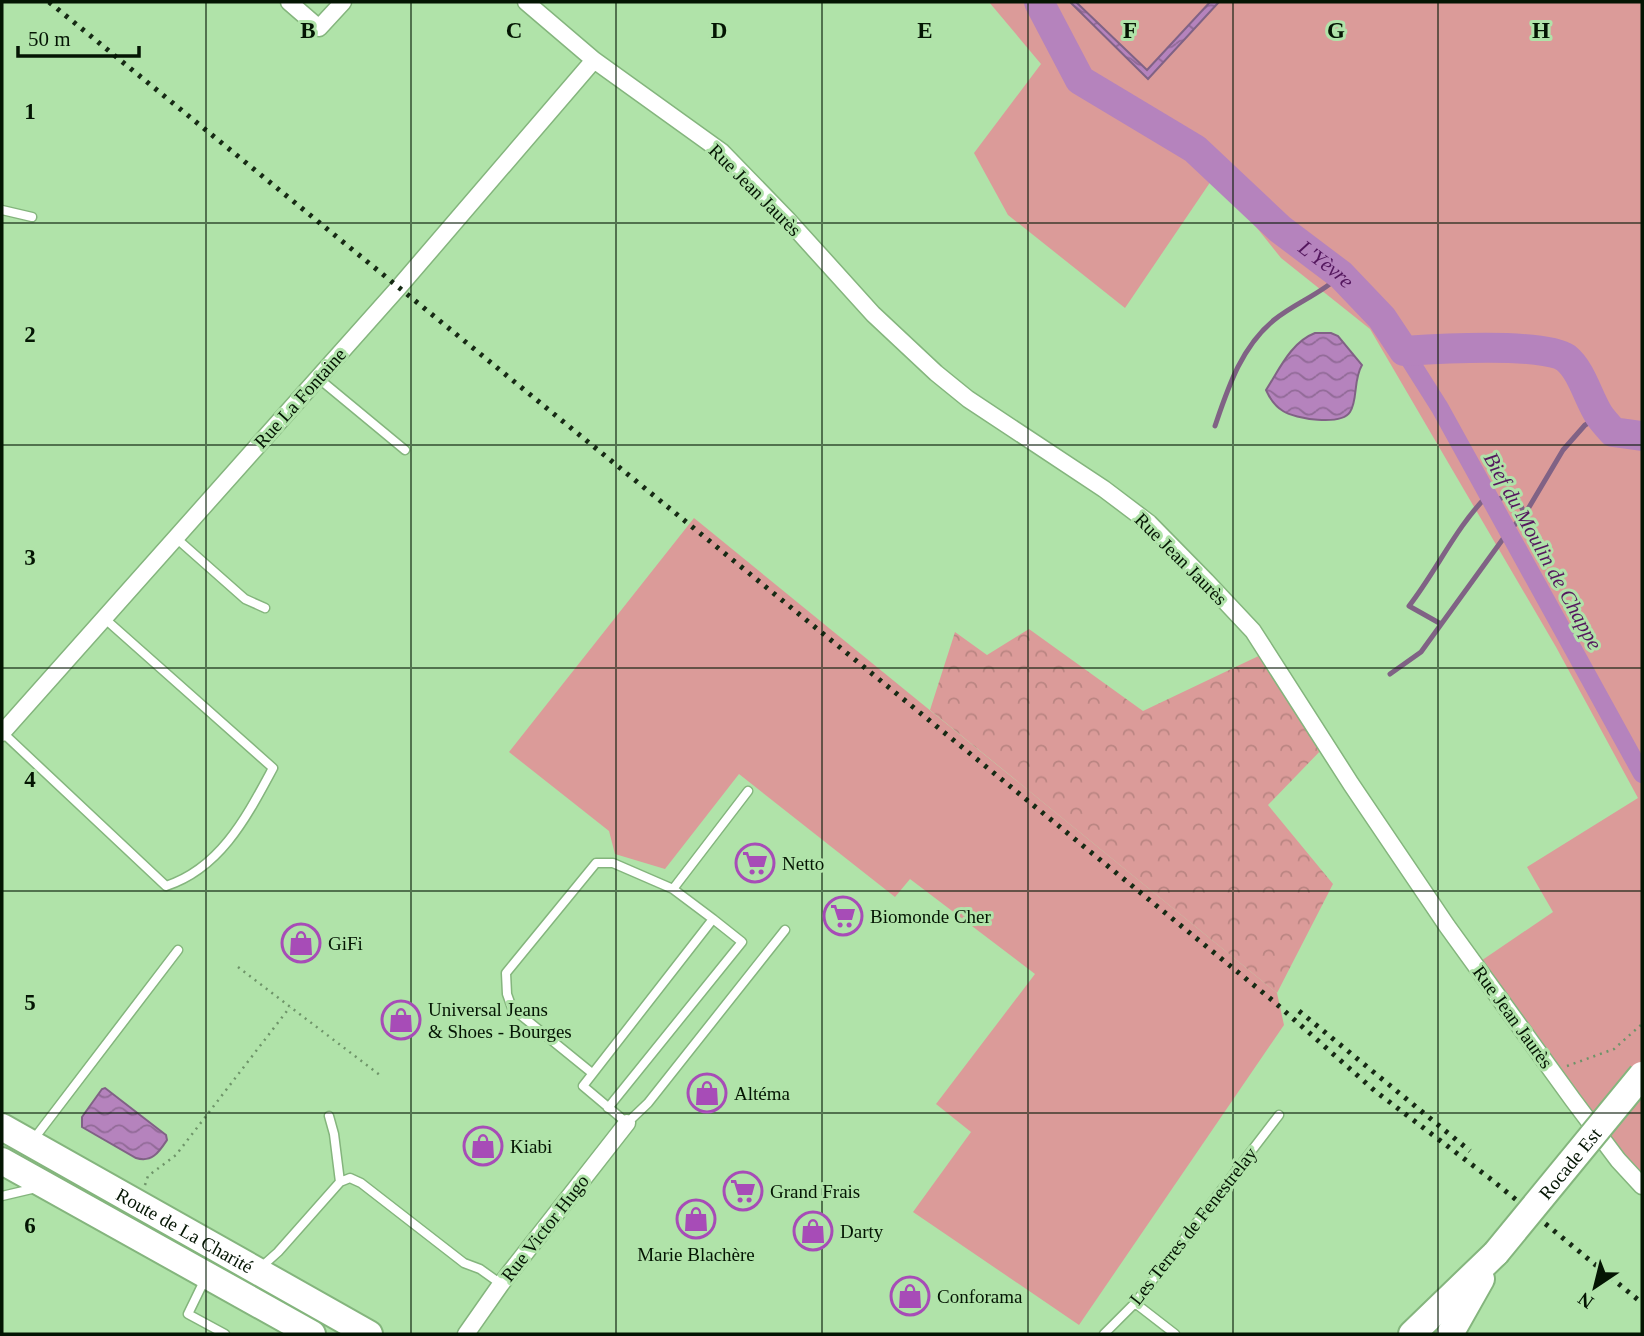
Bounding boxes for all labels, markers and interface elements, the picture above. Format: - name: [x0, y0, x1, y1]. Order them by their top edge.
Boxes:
- scale bar: [18, 14, 138, 58]
- text: B: [300, 18, 316, 43]
- text: C: [506, 18, 522, 43]
- text: D: [711, 18, 727, 43]
- text: E: [917, 18, 933, 43]
- text: F: [1123, 18, 1137, 43]
- text: G: [1327, 18, 1345, 43]
- text: H: [1532, 18, 1550, 43]
- text: 50 m: [28, 27, 71, 51]
- text: 1: [24, 99, 36, 124]
- street label: Rue Jean Jaurès: [705, 140, 805, 240]
- water label: L'Yèvre: [1293, 235, 1359, 293]
- text: 2: [24, 322, 36, 347]
- street label: Rue La Fontaine: [250, 344, 350, 452]
- water label: Bief du Moulin de Chappe: [1479, 448, 1607, 654]
- street label: Rue Jean Jaurès: [1131, 509, 1231, 609]
- text: 3: [24, 545, 36, 570]
- text: 4: [24, 767, 36, 792]
- supermarket icon: Netto: [734, 842, 776, 884]
- place label: Netto: [782, 853, 824, 874]
- supermarket icon: Biomonde Cher: [822, 895, 864, 937]
- place label: Biomonde Cher: [870, 906, 992, 927]
- shop icon: GiFi: [280, 922, 322, 964]
- place label: GiFi: [328, 933, 363, 954]
- street label: Rue Jean Jaurès: [1469, 962, 1557, 1072]
- text: 5: [24, 990, 36, 1015]
- shop icon: Universal Jeans & Shoes - Bourges: [380, 999, 422, 1041]
- place label: Universal Jeans & Shoes - Bourges: [428, 999, 572, 1042]
- shop icon: Altéma: [686, 1072, 728, 1114]
- place label: Altéma: [734, 1083, 790, 1104]
- street label: Rocade Est: [1534, 1123, 1605, 1203]
- shop icon: Kiabi: [462, 1125, 504, 1167]
- place label: Kiabi: [510, 1136, 552, 1157]
- street label: Les Terres de Fenestrelay: [1125, 1143, 1261, 1309]
- supermarket icon: Grand Frais: [722, 1170, 764, 1212]
- street label: Rue Victor Hugo: [497, 1171, 593, 1285]
- place label: Grand Frais: [770, 1181, 860, 1202]
- street label: Route de La Charité: [113, 1183, 257, 1277]
- shop icon: Marie Blachère: [675, 1198, 717, 1240]
- shop icon: Darty: [792, 1210, 834, 1252]
- text: 6: [24, 1213, 36, 1238]
- place label: Darty: [840, 1221, 884, 1242]
- place label: Marie Blachère: [637, 1244, 755, 1265]
- north arrow: [1560, 1252, 1630, 1322]
- shop icon: Conforama: [889, 1275, 931, 1317]
- place label: Conforama: [937, 1286, 1023, 1307]
- text: N: [1574, 1288, 1597, 1313]

